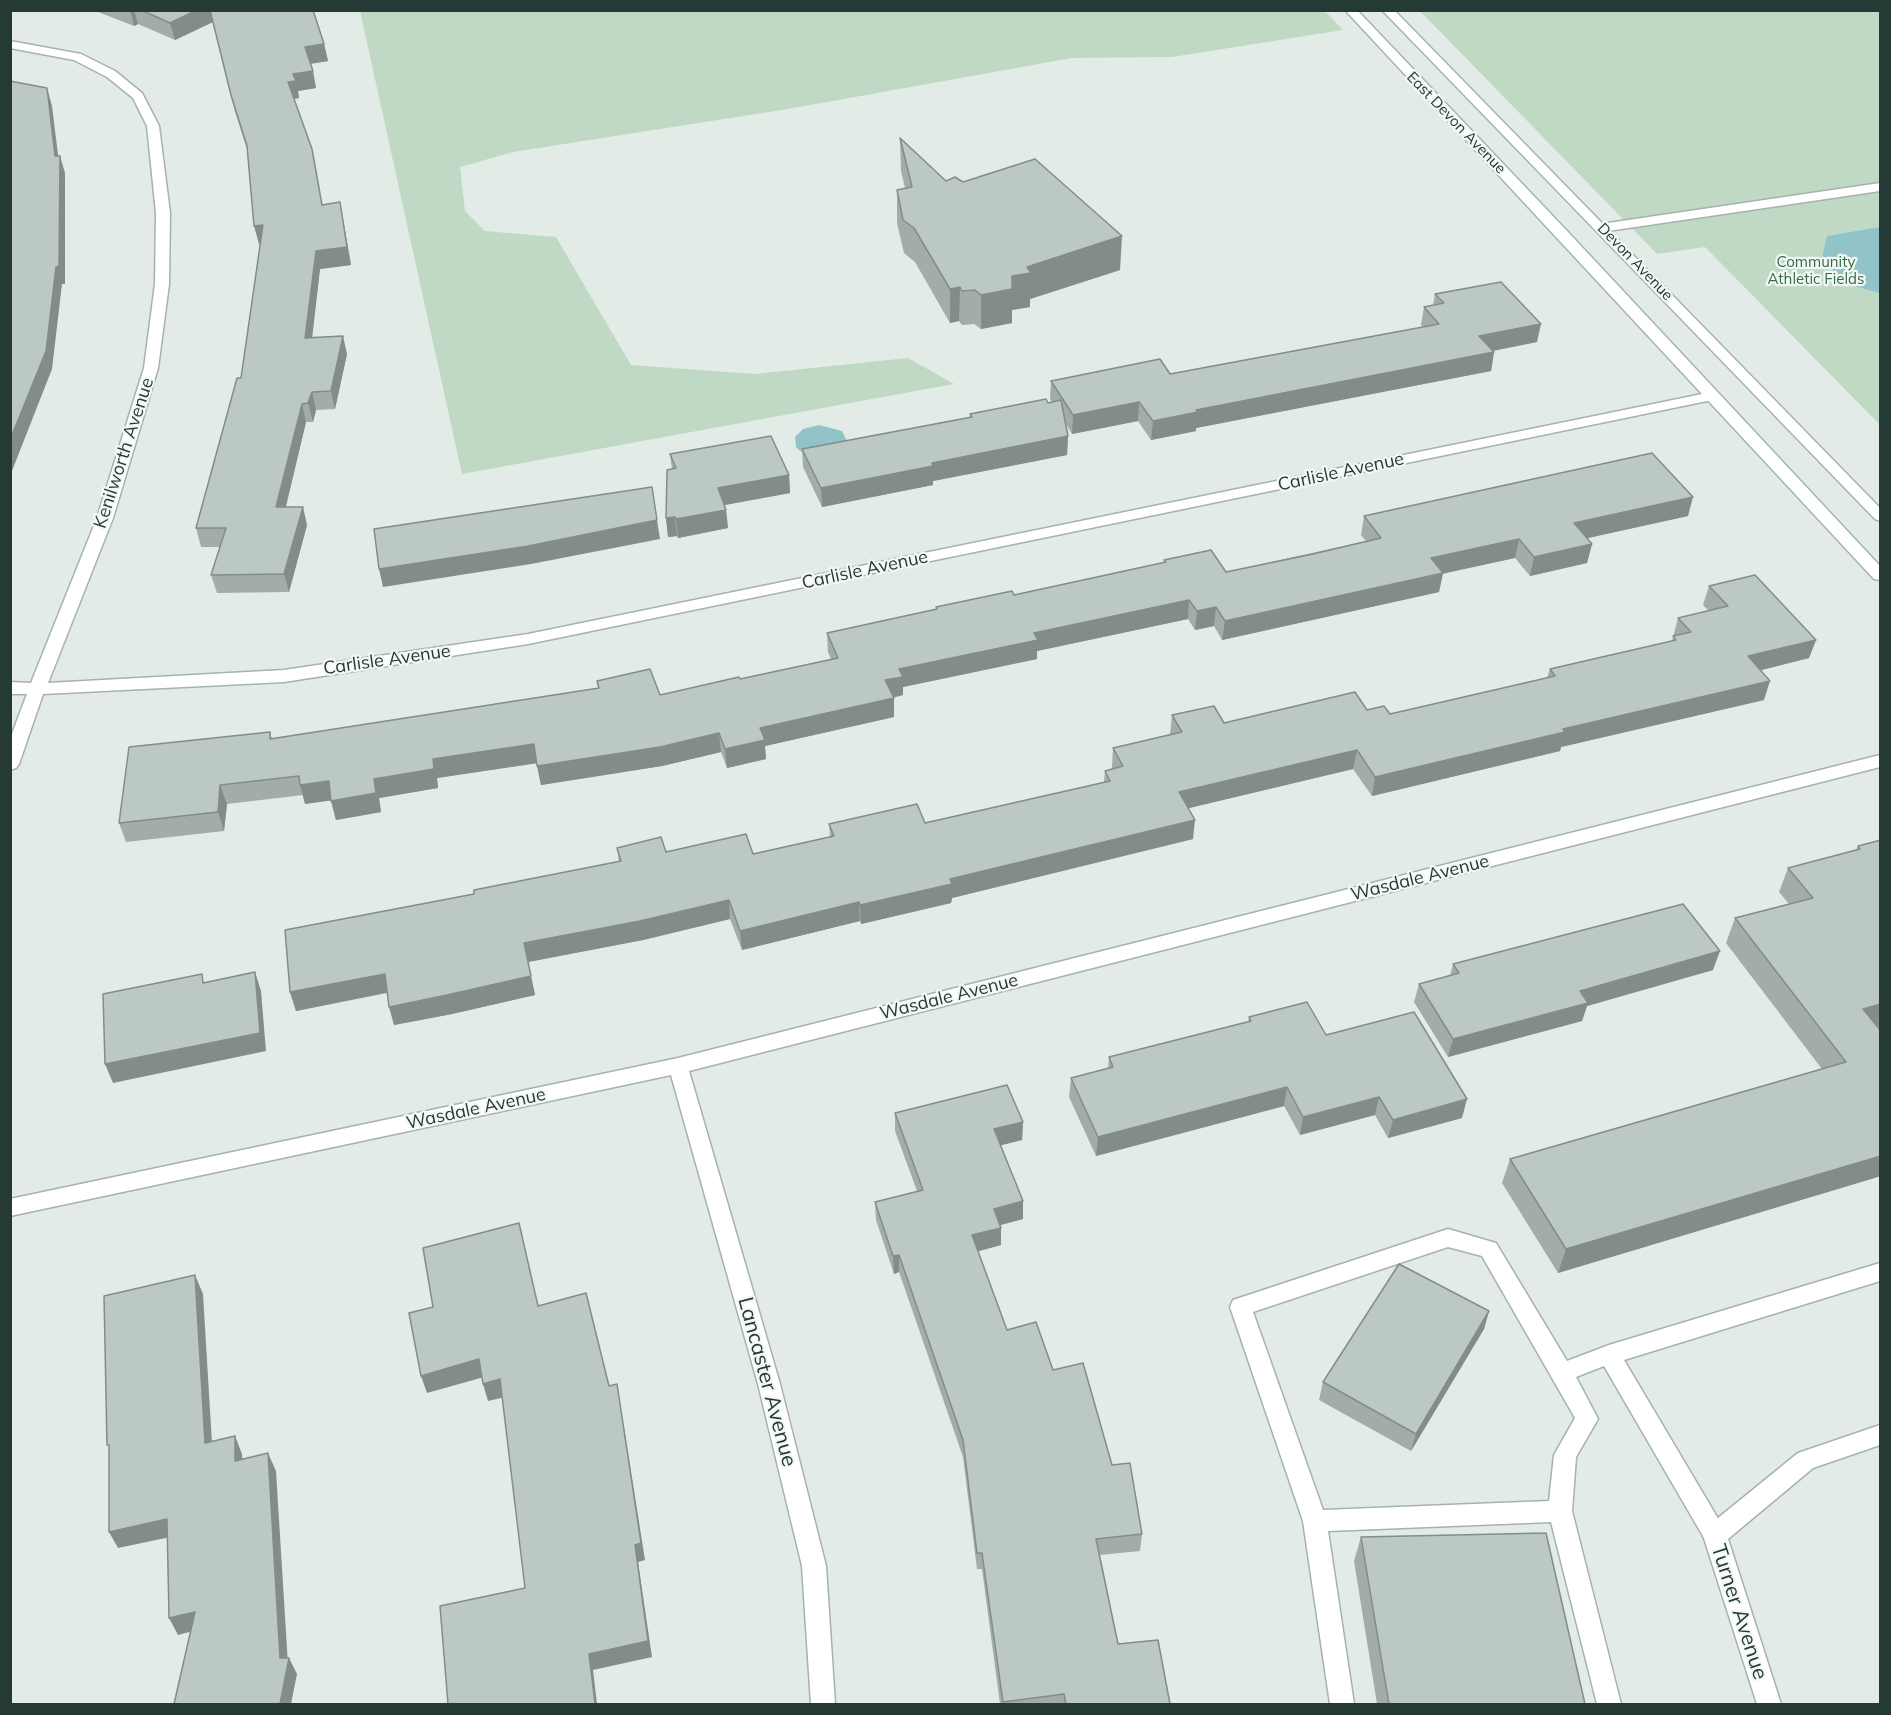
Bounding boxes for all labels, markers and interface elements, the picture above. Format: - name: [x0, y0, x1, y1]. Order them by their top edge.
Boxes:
- street label: East Devon Avenue: [1403, 68, 1509, 178]
- street label: Devon Avenue: [1594, 220, 1676, 304]
- park label: Community Athletic Fields: [1768, 253, 1864, 288]
- street label: Kenilworth Avenue: [89, 375, 159, 531]
- street label: Carlisle Avenue: [1276, 448, 1406, 496]
- street label: Carlisle Avenue: [800, 546, 930, 594]
- street label: Carlisle Avenue: [322, 640, 452, 680]
- street label: Wasdale Avenue: [1349, 850, 1491, 906]
- street label: Wasdale Avenue: [878, 969, 1020, 1025]
- street label: Wasdale Avenue: [404, 1084, 548, 1134]
- street label: Lancaster Avenue: [732, 1294, 802, 1470]
- street label: Turner Avenue: [1705, 1541, 1773, 1683]

